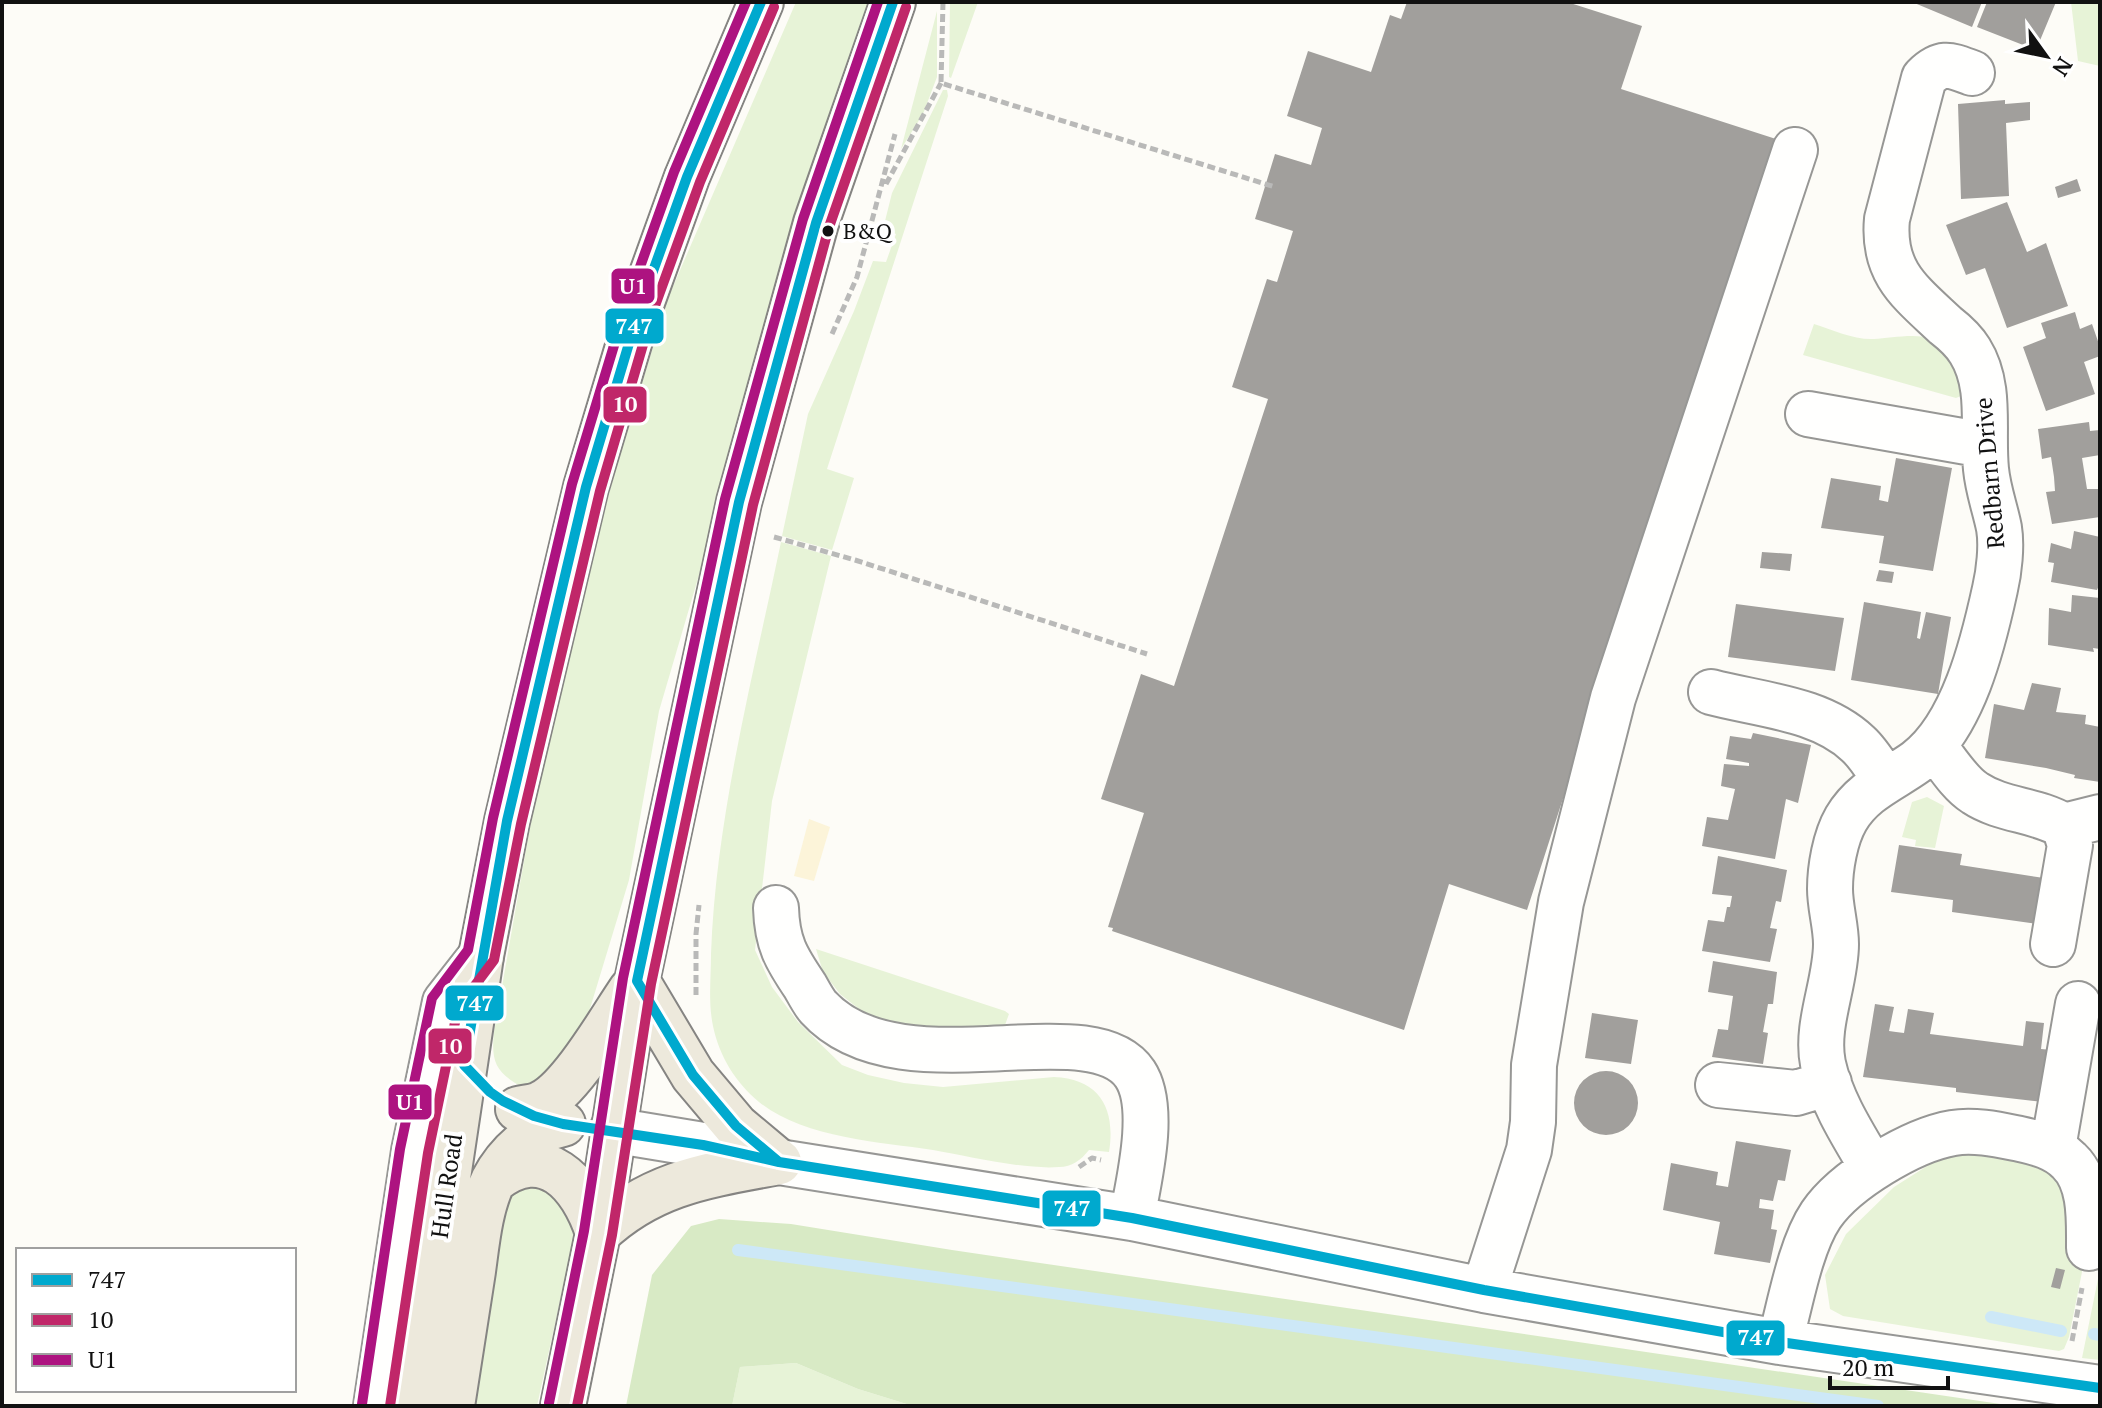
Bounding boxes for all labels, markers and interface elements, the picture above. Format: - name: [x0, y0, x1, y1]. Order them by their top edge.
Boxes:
- north arrow: [2006, 16, 2086, 96]
- text: N: [2046, 52, 2080, 82]
- place label: B&Q: [843, 216, 893, 245]
- marker: B&Q: [820, 223, 836, 239]
- line badge: U1: [610, 267, 656, 305]
- text: U1: [619, 271, 647, 300]
- line badge: 747: [604, 307, 665, 345]
- text: 747: [615, 311, 653, 340]
- line badge: 10: [602, 385, 648, 424]
- text: 10: [613, 389, 637, 418]
- street label: Redbarn Drive: [1966, 396, 2012, 550]
- line badge: 747: [444, 984, 505, 1022]
- text: 747: [456, 988, 494, 1017]
- line badge: 10: [427, 1027, 473, 1065]
- text: 10: [438, 1031, 462, 1060]
- line badge: U1: [387, 1083, 433, 1121]
- text: U1: [396, 1087, 424, 1116]
- street label: Hull Road: [423, 1132, 469, 1240]
- line badge: 747: [1041, 1189, 1102, 1228]
- text: 747: [1053, 1193, 1091, 1222]
- legend: [16, 1248, 296, 1392]
- text: 747: [88, 1263, 126, 1295]
- text: 10: [88, 1303, 114, 1335]
- line badge: 747: [1725, 1319, 1786, 1357]
- text: 747: [1737, 1322, 1775, 1351]
- scale bar: [1830, 1340, 1948, 1390]
- text: U1: [88, 1343, 117, 1375]
- text: 20 m: [1842, 1351, 1894, 1383]

